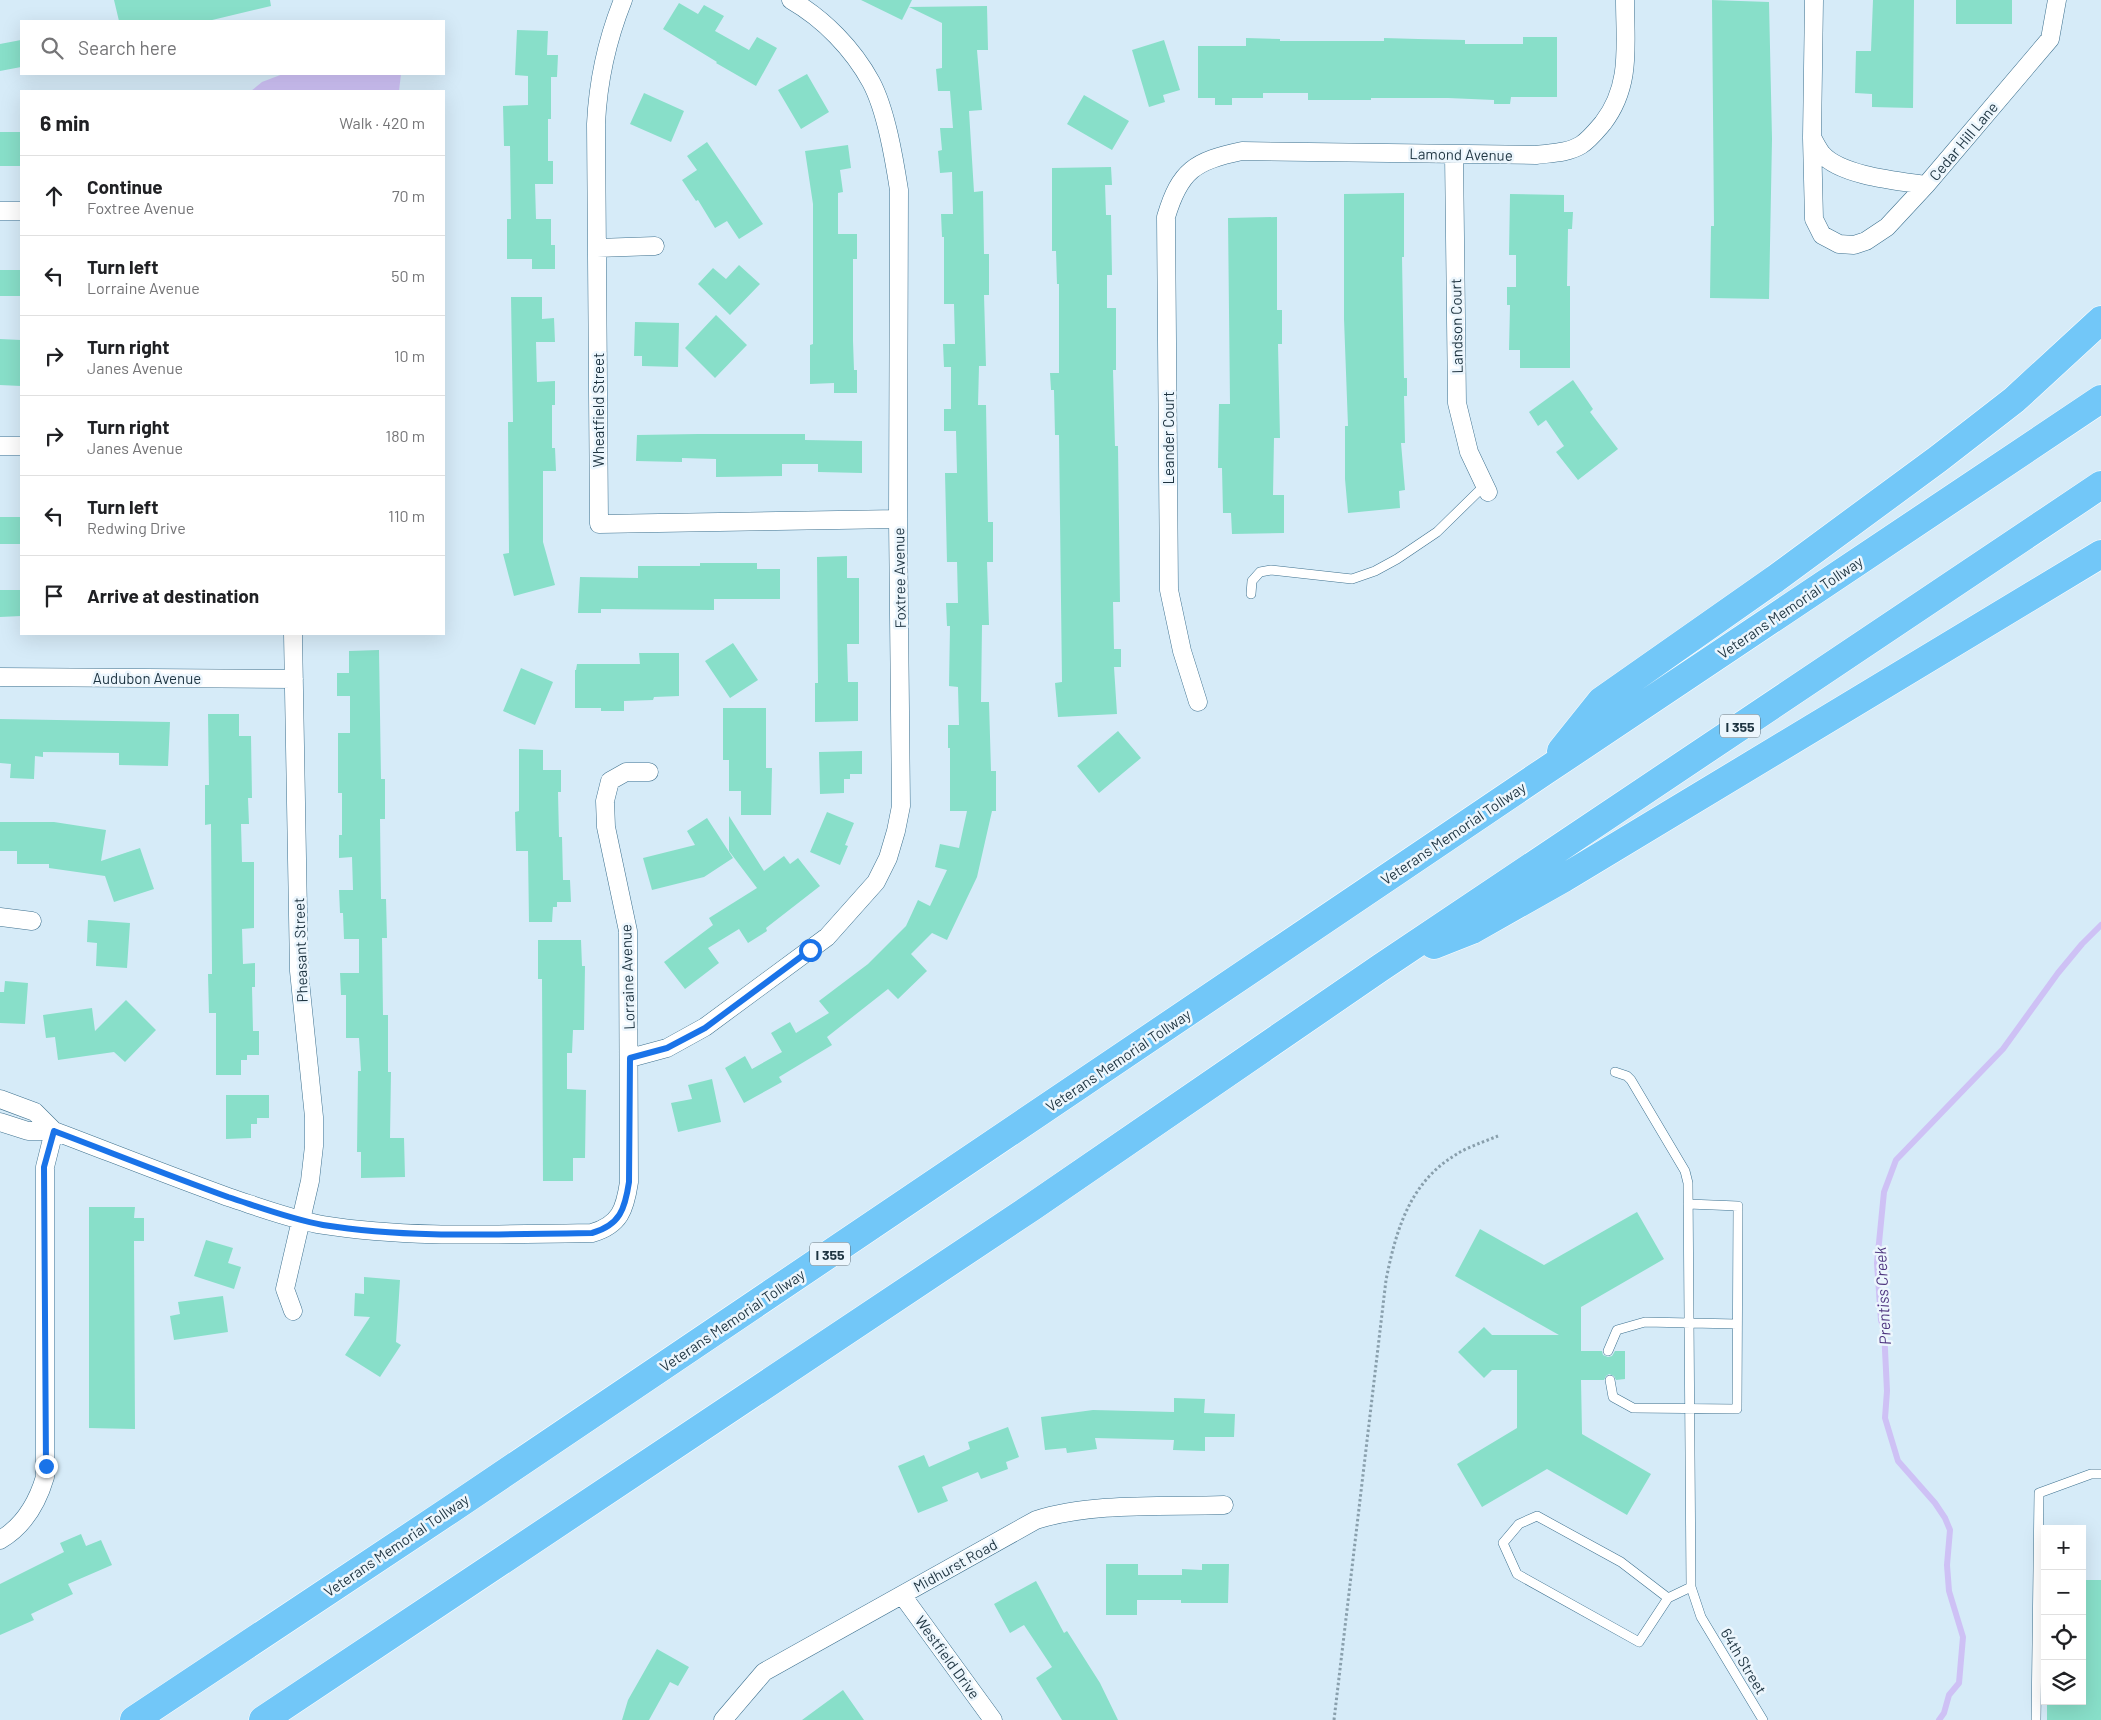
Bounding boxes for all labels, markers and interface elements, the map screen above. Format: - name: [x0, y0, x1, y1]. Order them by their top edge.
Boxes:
- search box: [20, 20, 445, 75]
- icon: search: [38, 34, 66, 62]
- text: Search here: [78, 36, 177, 59]
- street label: Cedar Hill Lane: [1925, 98, 2001, 184]
- text: 6 min: [40, 110, 90, 135]
- text: Walk · 420 m: [339, 113, 425, 132]
- street label: Lamond Avenue: [1409, 144, 1513, 164]
- text: Continue: [87, 175, 163, 198]
- icon: ahead: [40, 182, 68, 210]
- text: 70 m: [392, 186, 425, 205]
- text: Foxtree Avenue: [87, 198, 194, 217]
- text: Turn left: [87, 255, 158, 278]
- icon: left: [40, 262, 68, 290]
- text: 50 m: [391, 266, 425, 285]
- text: Lorraine Avenue: [87, 278, 200, 297]
- street label: Landson Court: [1446, 278, 1466, 374]
- text: Turn right: [87, 335, 169, 358]
- icon: right: [40, 342, 68, 370]
- text: 10 m: [394, 346, 425, 365]
- street label: Wheatfield Street: [589, 353, 607, 467]
- text: Janes Avenue: [87, 358, 183, 377]
- street label: Leander Court: [1159, 391, 1177, 485]
- text: Turn right: [87, 415, 169, 438]
- icon: right: [40, 422, 68, 450]
- text: 180 m: [386, 426, 425, 445]
- text: Janes Avenue: [87, 438, 183, 457]
- text: Turn left: [87, 495, 158, 518]
- icon: left: [40, 502, 68, 530]
- text: 110 m: [388, 506, 425, 525]
- text: Redwing Drive: [87, 518, 186, 537]
- street label: Foxtree Avenue: [889, 528, 909, 628]
- street label: Veterans Memorial Tollway: [1714, 552, 1866, 662]
- icon: arrive: [40, 582, 68, 610]
- text: Arrive at destination: [87, 584, 259, 607]
- street label: Audubon Avenue: [93, 669, 201, 687]
- road number: I 355: [1720, 714, 1760, 738]
- street label: Veterans Memorial Tollway: [1377, 778, 1529, 888]
- street label: Pheasant Street: [289, 897, 311, 1003]
- street label: Lorraine Avenue: [616, 924, 638, 1030]
- route start: [799, 939, 822, 962]
- street label: Veterans Memorial Tollway: [1042, 1005, 1194, 1115]
- road number: I 355: [810, 1242, 850, 1266]
- water label: Prentiss Creek: [1870, 1246, 1894, 1346]
- street label: Veterans Memorial Tollway: [656, 1265, 808, 1375]
- route end: [35, 1455, 58, 1478]
- street label: Veterans Memorial Tollway: [320, 1490, 472, 1600]
- map controls: [2041, 1525, 2086, 1705]
- button: +: [2041, 1525, 2086, 1570]
- street label: Midhurst Road: [910, 1535, 1000, 1595]
- button: −: [2041, 1570, 2086, 1615]
- street label: Westfield Drive: [912, 1612, 984, 1702]
- button: locate: [2041, 1615, 2086, 1660]
- street label: 64th Street: [1717, 1625, 1771, 1697]
- button: layers: [2041, 1660, 2086, 1705]

